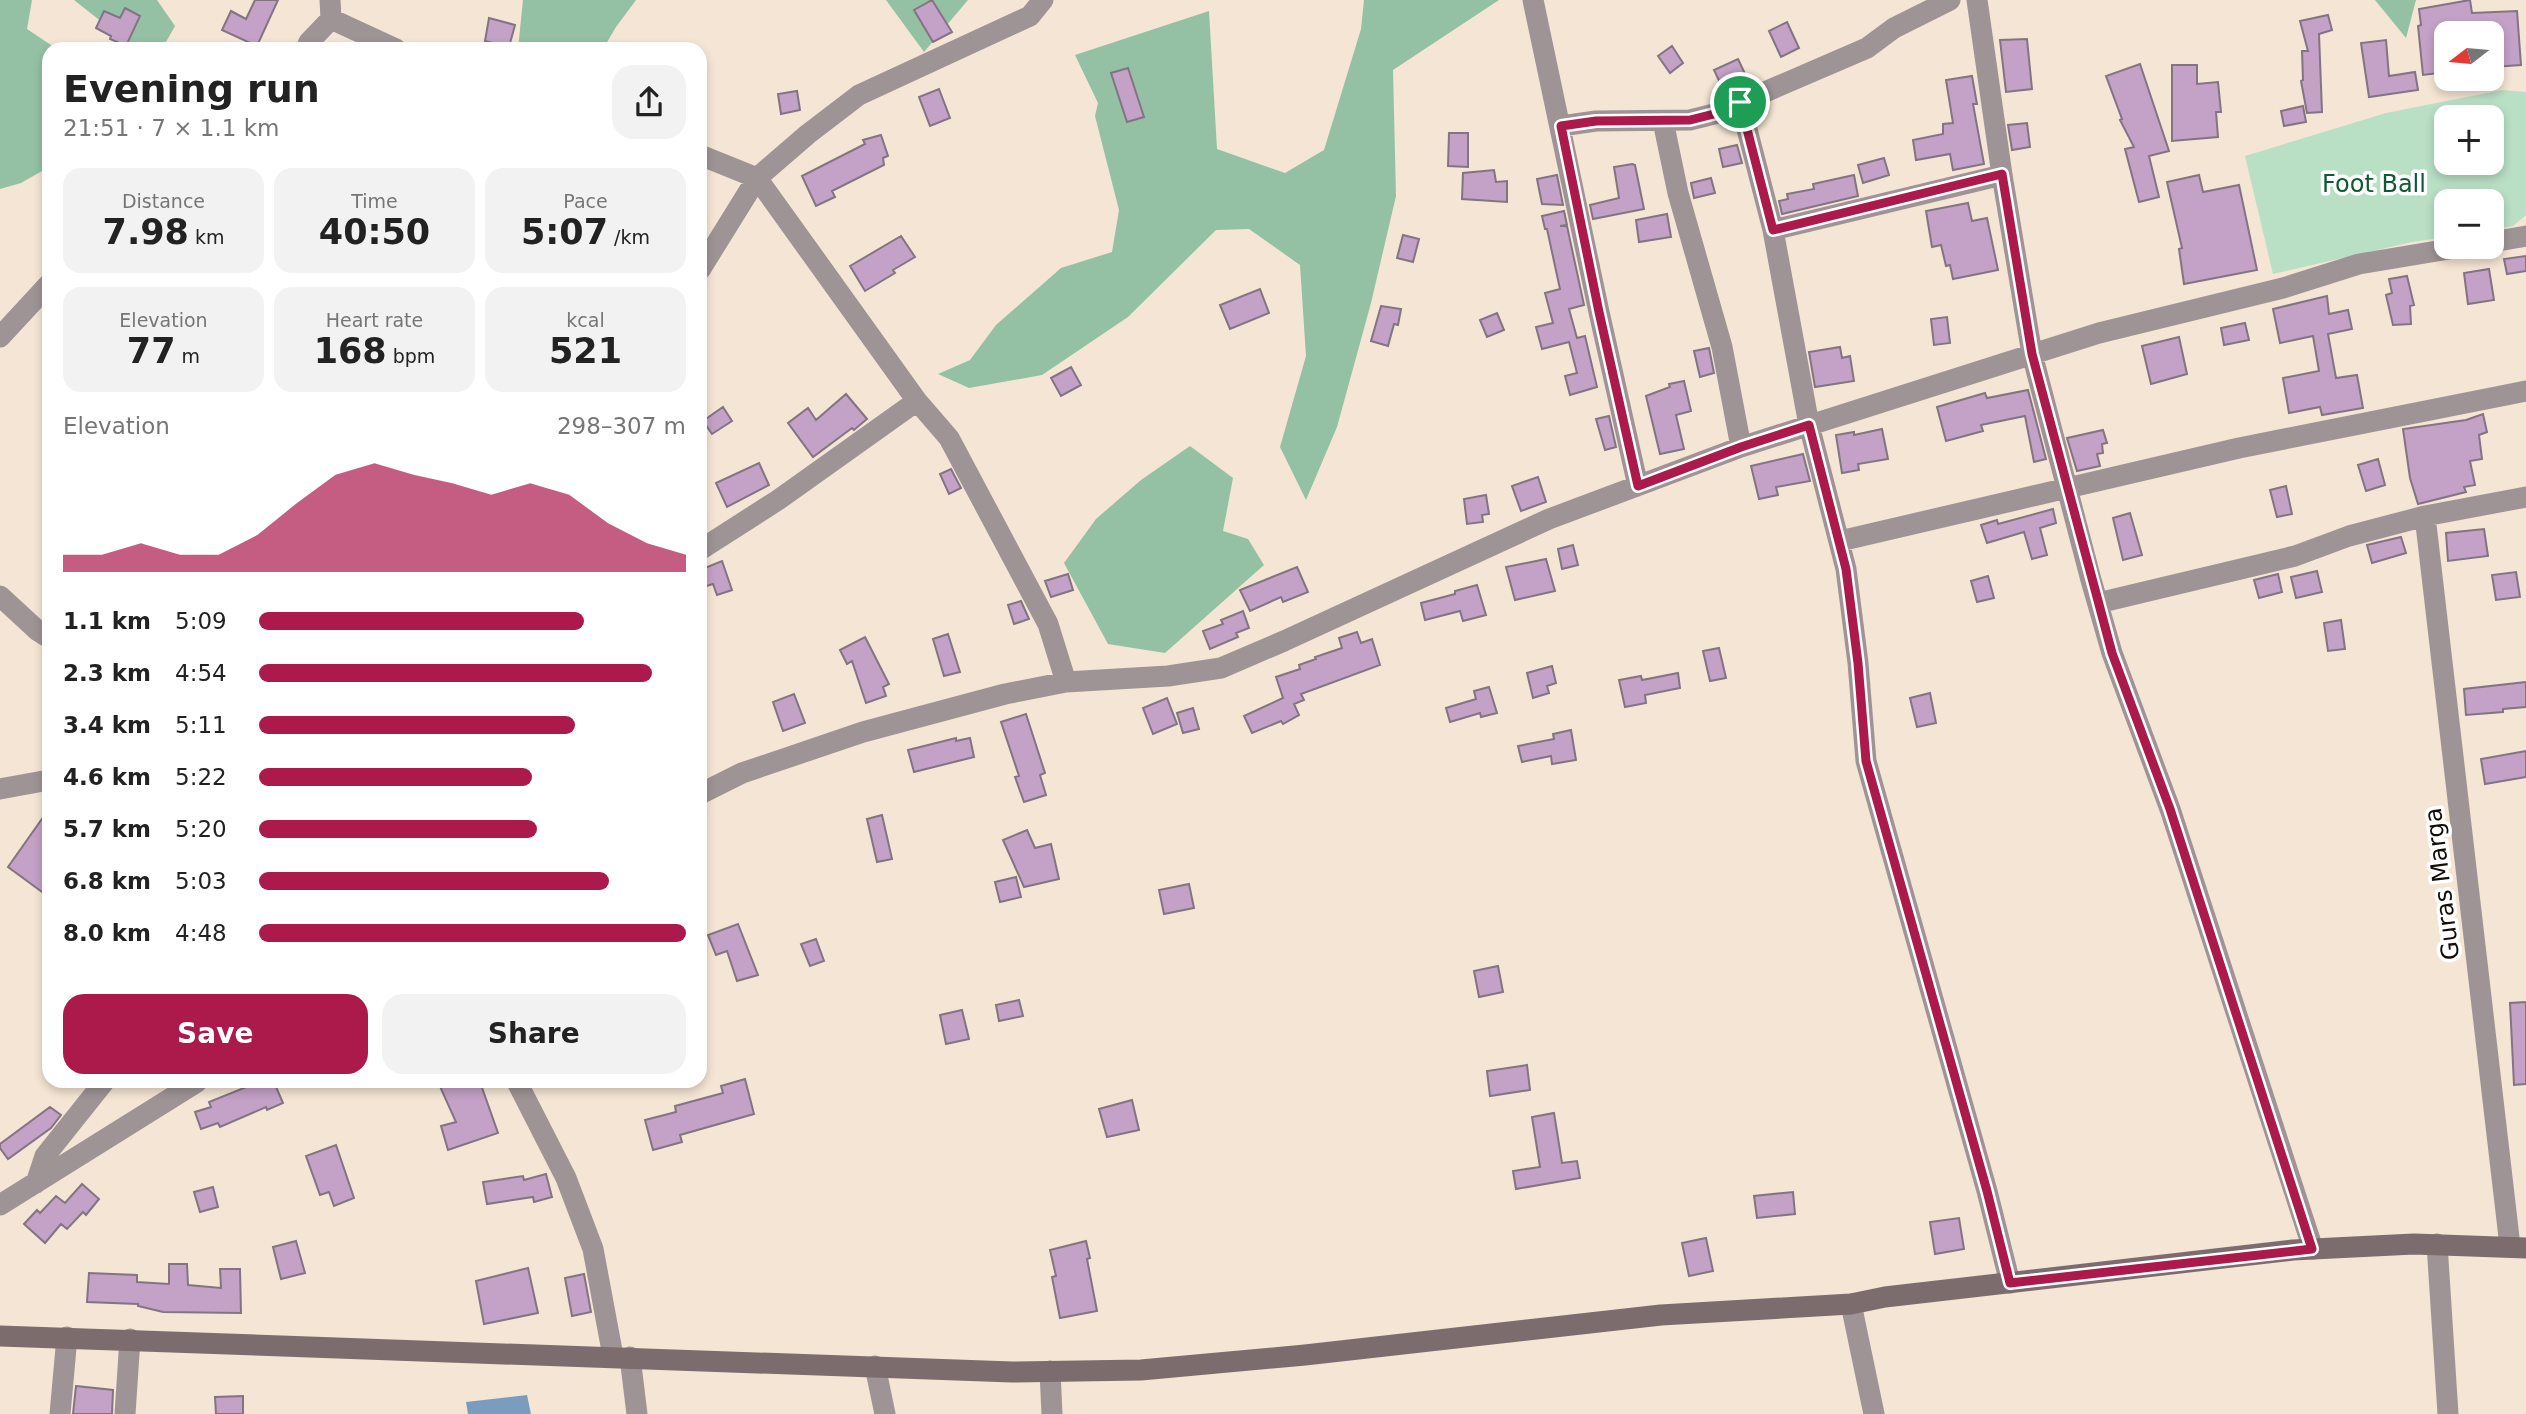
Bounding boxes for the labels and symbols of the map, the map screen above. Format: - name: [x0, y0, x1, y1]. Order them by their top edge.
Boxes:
- north arrow: [2434, 21, 2504, 91]
- pin: [1710, 72, 1770, 132]
- park label: Foot Ball: [2322, 170, 2426, 198]
- street label: Guras Marga: [2419, 806, 2465, 962]

